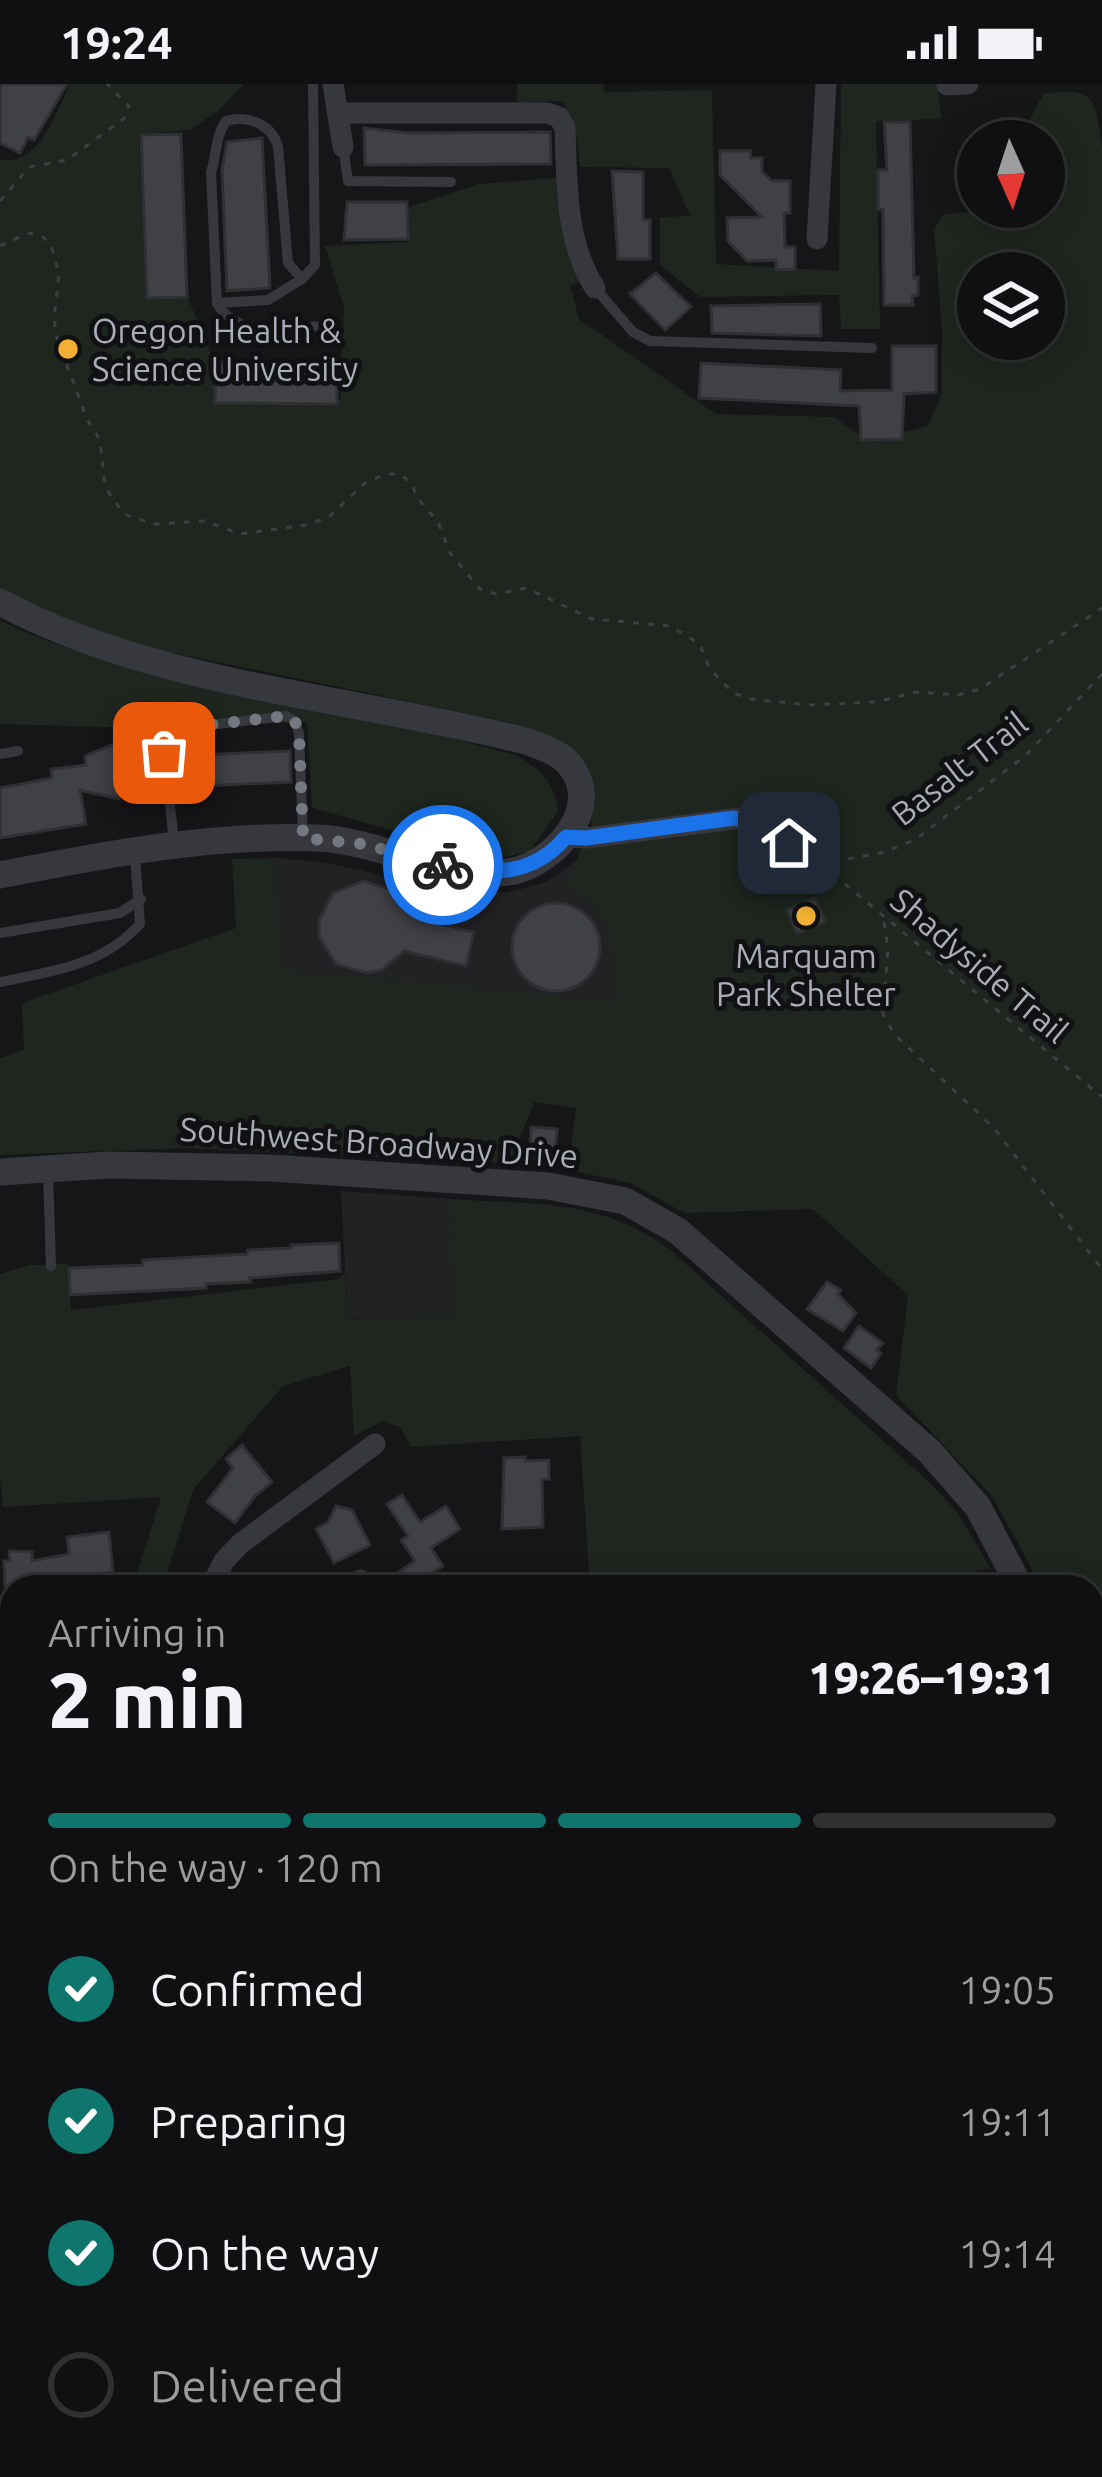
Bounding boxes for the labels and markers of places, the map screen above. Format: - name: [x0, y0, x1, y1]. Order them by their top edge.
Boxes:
- place label: Oregon Health & Science University: [92, 312, 358, 387]
- marker: Oregon Health & Science University: [55, 336, 81, 362]
- pin: [113, 702, 215, 804]
- pin: [738, 792, 840, 894]
- marker: Marquam Park Shelter: [793, 903, 819, 929]
- place label: Marquam Park Shelter: [716, 937, 896, 1012]

